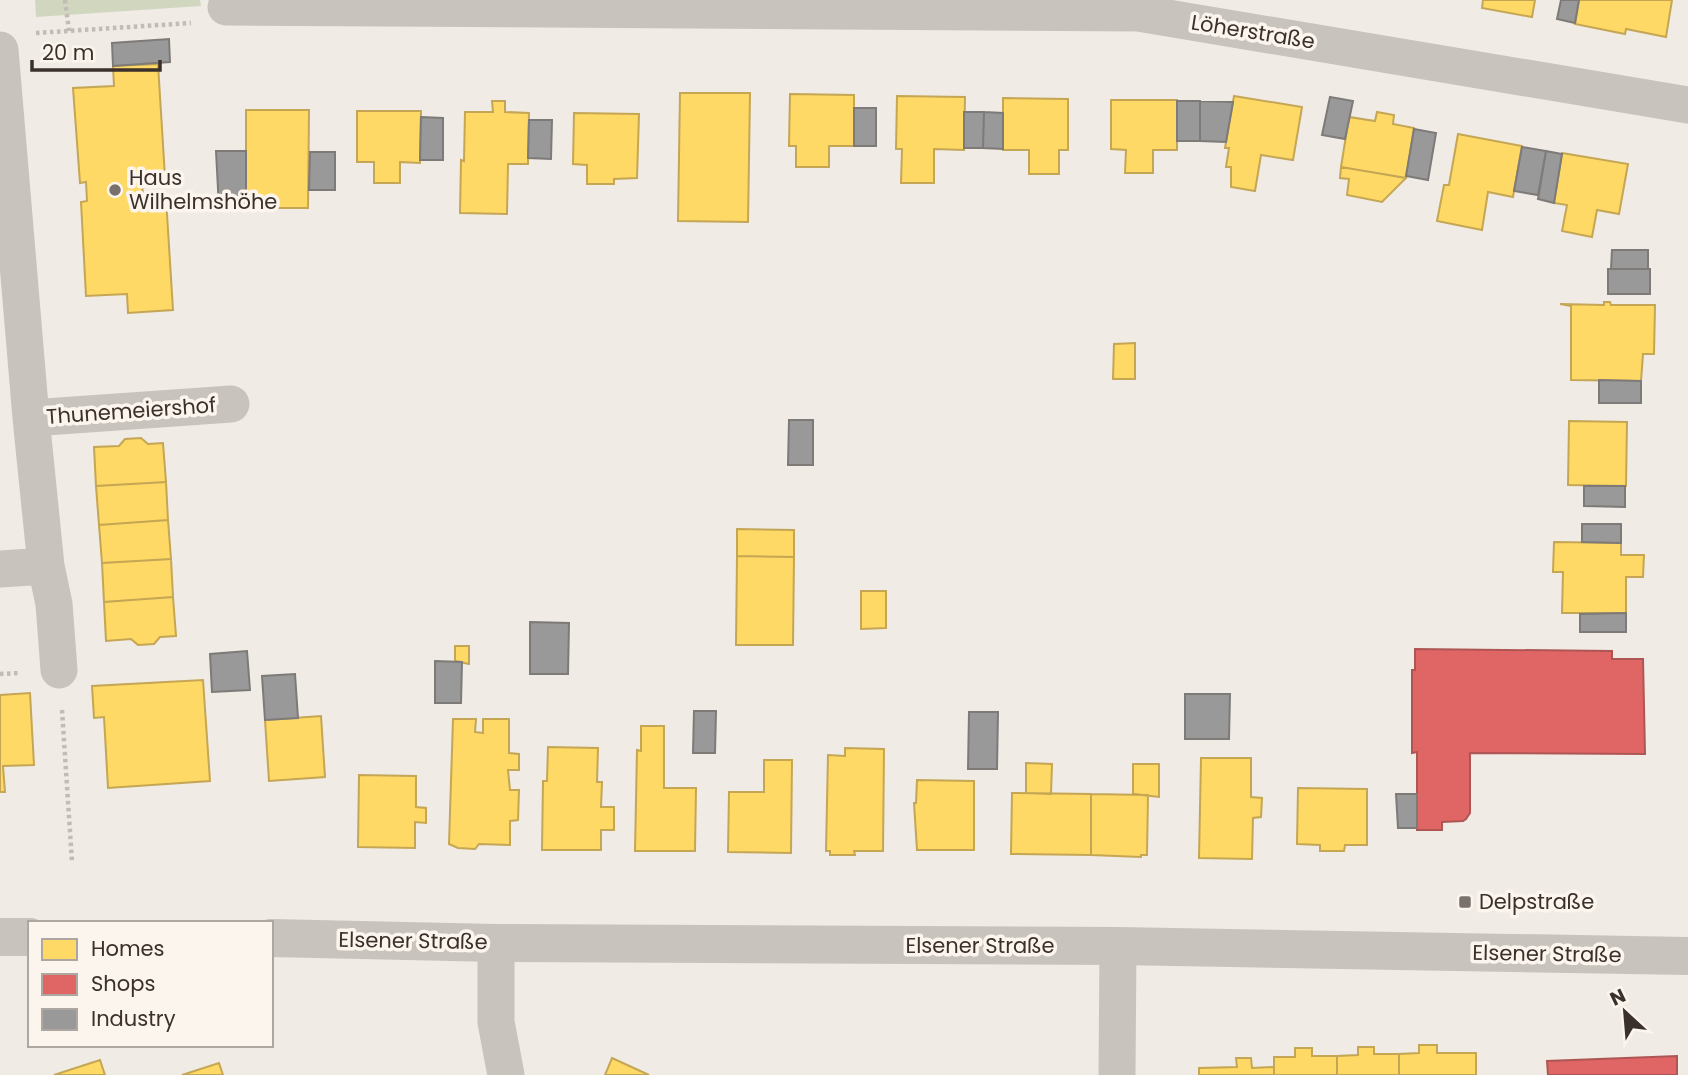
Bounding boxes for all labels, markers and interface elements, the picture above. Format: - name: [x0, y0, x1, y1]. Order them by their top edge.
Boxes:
- street label: Löherstraße: [1189, 7, 1317, 56]
- scale bar: [32, 28, 159, 72]
- text: 20 m: [42, 38, 95, 67]
- place label: Haus Wilhelmshöhe: [129, 163, 277, 216]
- marker: Haus Wilhelmshöhe: [107, 182, 123, 198]
- street label: Thunemeiershof: [45, 390, 217, 431]
- place label: Delpstraße: [1479, 887, 1594, 916]
- marker: Delpstraße: [1457, 894, 1473, 910]
- legend: [28, 921, 273, 1047]
- street label: Elsener Straße: [338, 925, 488, 956]
- street label: Elsener Straße: [905, 931, 1055, 960]
- text: Homes: [91, 934, 165, 963]
- street label: Elsener Straße: [1472, 938, 1622, 969]
- text: Shops: [91, 969, 155, 998]
- north arrow: [1590, 977, 1660, 1047]
- text: N: [1605, 982, 1630, 1012]
- text: Industry: [91, 1004, 176, 1033]

